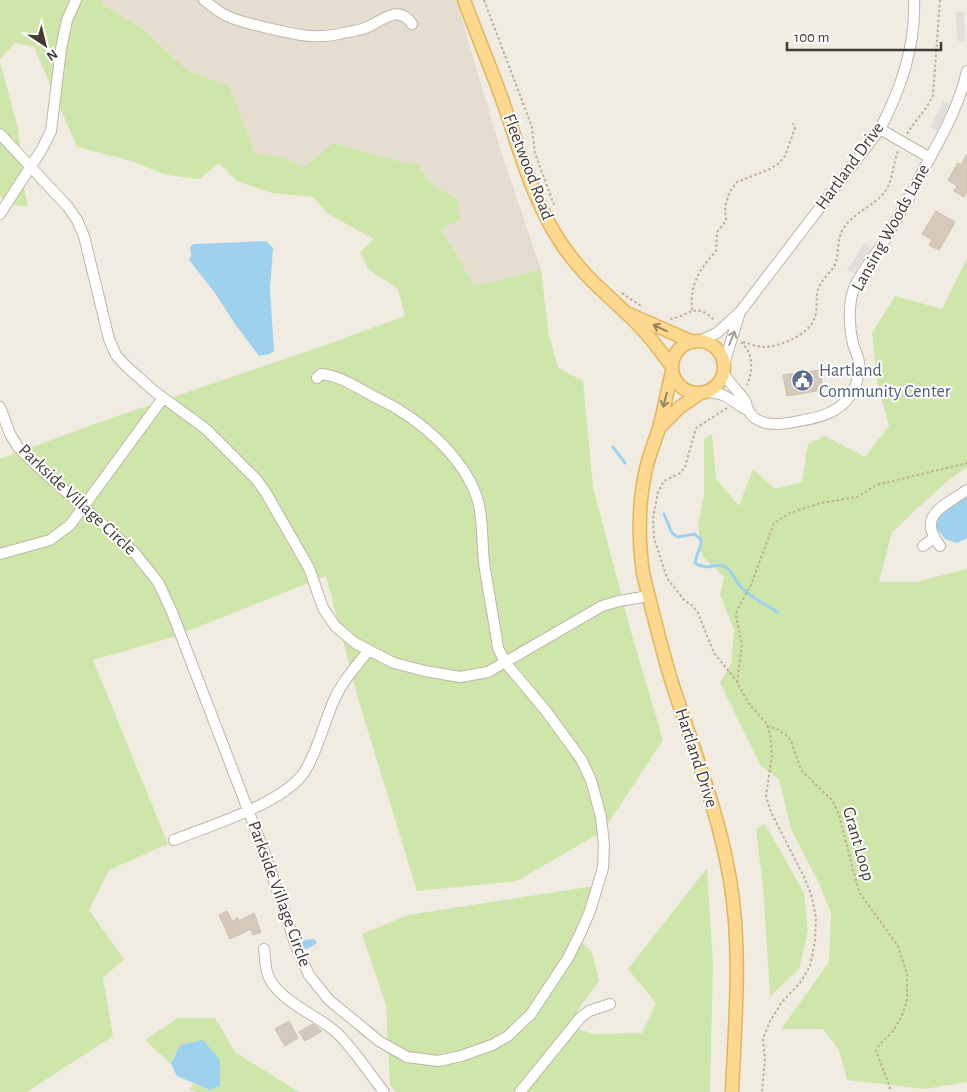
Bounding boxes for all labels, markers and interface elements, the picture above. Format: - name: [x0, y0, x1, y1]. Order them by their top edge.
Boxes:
- north arrow: [20, 20, 70, 70]
- scale bar: [787, 20, 941, 52]
- text: 100 m: [794, 30, 829, 45]
- text: N: [44, 46, 60, 63]
- street label: Fleetwood Road: [499, 111, 557, 223]
- street label: Hartland Drive: [812, 119, 888, 213]
- street label: Lansing Woods Lane: [849, 162, 933, 294]
- one-way arrow: [652, 323, 667, 333]
- one-way arrow: [727, 331, 737, 346]
- place label: Hartland Community Center: [819, 362, 951, 401]
- public building icon: Hartland Community Center: [791, 369, 815, 393]
- one-way arrow: [659, 391, 669, 407]
- street label: Parkside Village Circle: [15, 441, 139, 559]
- street label: Hartland Drive: [671, 706, 721, 810]
- street label: Grant Loop: [839, 805, 877, 883]
- street label: Parkside Village Circle: [244, 819, 314, 969]

